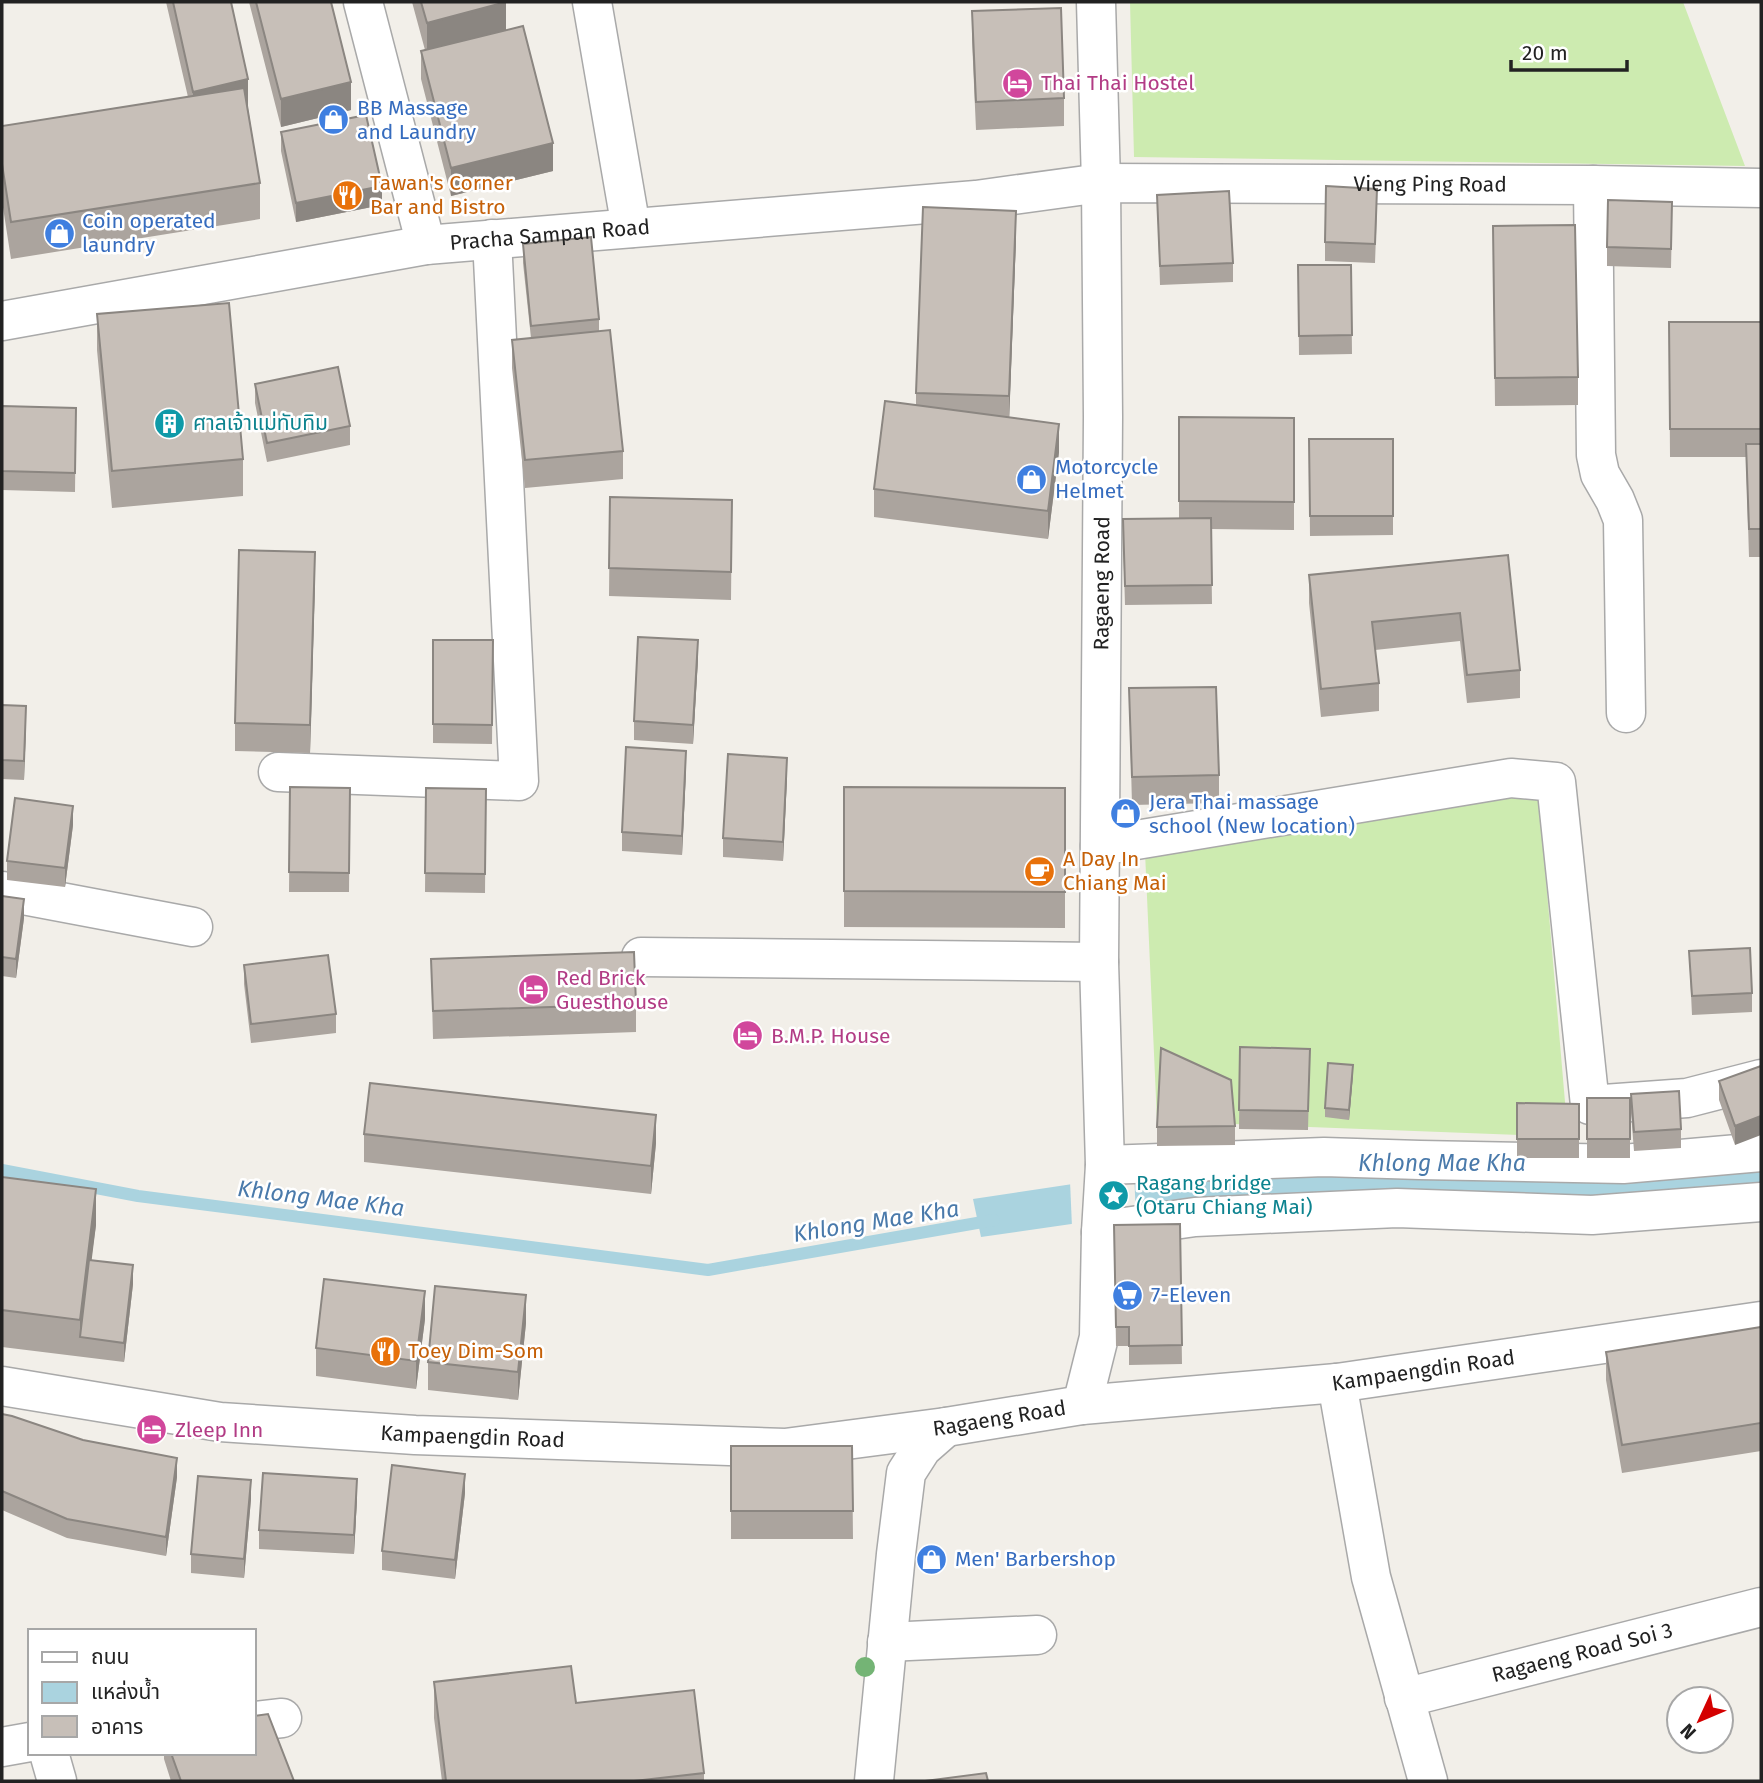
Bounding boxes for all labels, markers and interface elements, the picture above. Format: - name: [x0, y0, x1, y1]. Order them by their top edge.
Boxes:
- scale bar: [1511, 28, 1626, 72]
- text: 20 m: [1522, 40, 1568, 66]
- hotel icon: Thai Thai Hostel: [1001, 66, 1035, 100]
- place label: Thai Thai Hostel: [1041, 70, 1194, 96]
- place label: BB Massage and Laundry: [357, 95, 477, 145]
- shop icon: BB Massage and Laundry: [317, 103, 351, 137]
- place label: Tawan's Corner Bar and Bistro: [370, 170, 513, 220]
- street label: Vieng Ping Road: [1354, 171, 1507, 198]
- restaurant icon: Tawan's Corner Bar and Bistro: [330, 178, 364, 212]
- place label: Coin operated laundry: [82, 208, 216, 258]
- street label: Pracha Sampan Road: [449, 214, 651, 256]
- shop icon: Coin operated laundry: [42, 216, 76, 250]
- building icon: ศาลเจ้าแม่ทับทิม: [153, 406, 187, 440]
- place label: ศาลเจ้าแม่ทับทิม: [193, 410, 328, 436]
- place label: Motorcycle Helmet: [1055, 454, 1158, 504]
- shop icon: Motorcycle Helmet: [1015, 462, 1049, 496]
- street label: Ragaeng Road: [1088, 516, 1115, 651]
- place label: Jera Thai massage school (New location): [1149, 789, 1355, 839]
- shop icon: Jera Thai massage school (New location): [1109, 797, 1143, 831]
- place label: A Day In Chiang Mai: [1063, 846, 1167, 896]
- cafe icon: A Day In Chiang Mai: [1023, 854, 1057, 888]
- place label: Red Brick Guesthouse: [556, 965, 668, 1015]
- hotel icon: Red Brick Guesthouse: [516, 973, 550, 1007]
- hotel icon: B.M.P. House: [731, 1019, 765, 1053]
- place label: B.M.P. House: [771, 1023, 891, 1049]
- water label: Khlong Mae Kha: [1358, 1149, 1526, 1177]
- place label: Ragang bridge (Otaru Chiang Mai): [1136, 1170, 1313, 1220]
- water label: Khlong Mae Kha: [236, 1174, 406, 1222]
- place icon: Ragang bridge (Otaru Chiang Mai): [1096, 1178, 1130, 1212]
- water label: Khlong Mae Kha: [791, 1194, 961, 1248]
- supermarket icon: 7-Eleven: [1111, 1278, 1145, 1312]
- place label: 7-Eleven: [1151, 1282, 1231, 1308]
- restaurant icon: Toey Dim-Som: [368, 1334, 402, 1368]
- place label: Toey Dim-Som: [408, 1338, 544, 1364]
- street label: Kampaengdin Road: [1330, 1344, 1517, 1397]
- street label: Ragaeng Road: [931, 1395, 1068, 1442]
- hotel icon: Zleep Inn: [135, 1413, 169, 1447]
- place label: Zleep Inn: [175, 1417, 263, 1443]
- street label: Kampaengdin Road: [380, 1420, 565, 1453]
- shop icon: Men' Barbershop: [915, 1542, 949, 1576]
- place label: Men' Barbershop: [955, 1546, 1116, 1572]
- street label: Ragaeng Road Soi 3: [1489, 1617, 1675, 1688]
- legend: [28, 1629, 256, 1755]
- text: ถนน: [91, 1644, 129, 1670]
- text: แหล่งน้ำ: [91, 1677, 160, 1705]
- north arrow: [1665, 1685, 1735, 1755]
- text: อาคาร: [91, 1714, 143, 1740]
- text: N: [1675, 1719, 1701, 1744]

